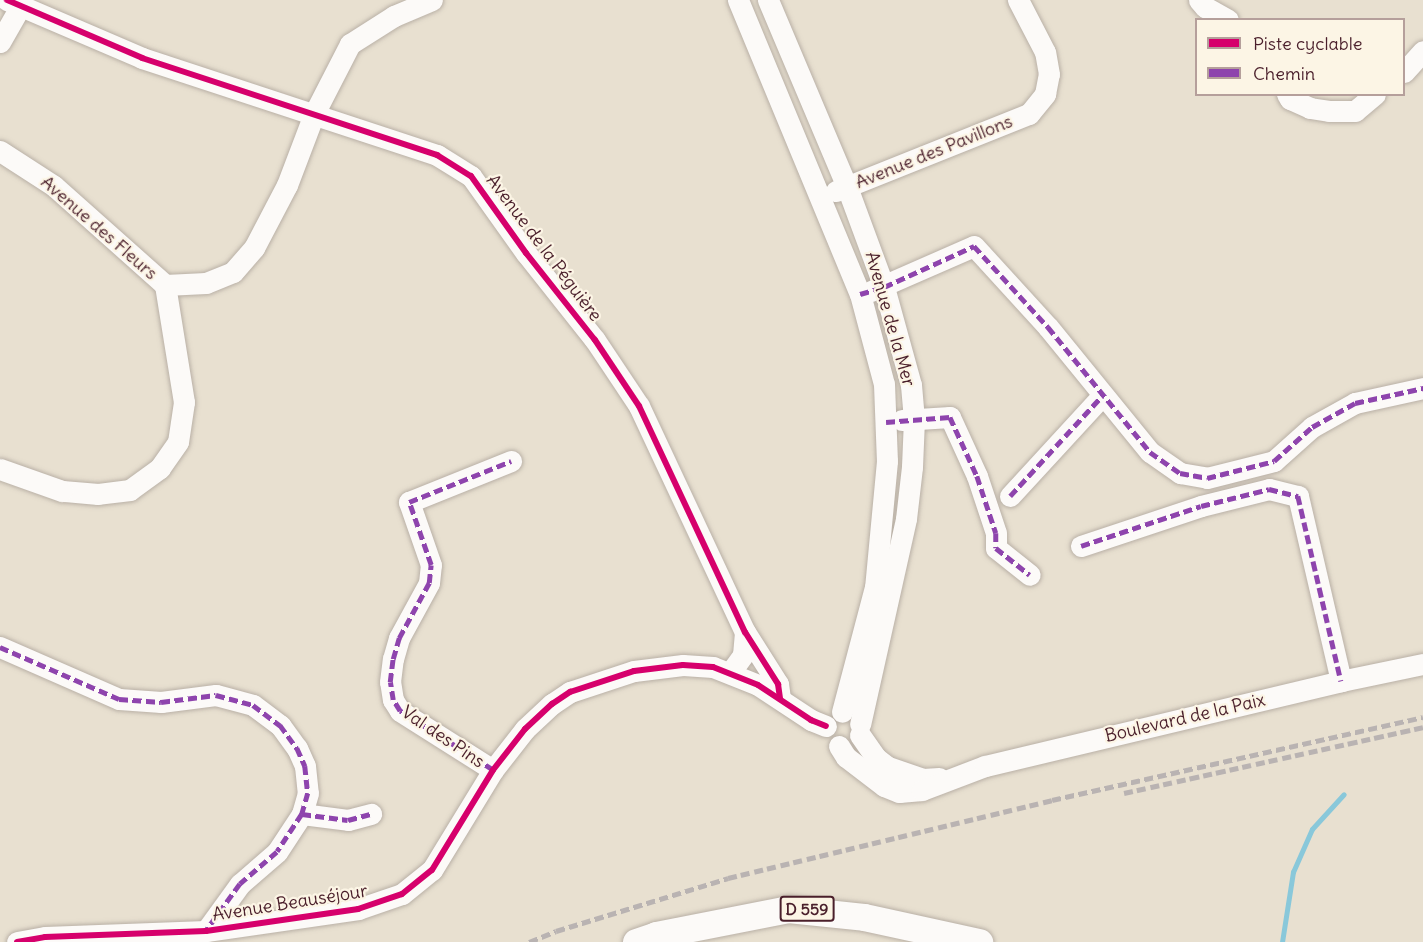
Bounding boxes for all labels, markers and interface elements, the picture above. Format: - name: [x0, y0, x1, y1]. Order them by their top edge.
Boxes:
- legend: [1195, 18, 1405, 96]
- text: Piste cyclable: [1253, 32, 1362, 55]
- text: Chemin: [1253, 62, 1315, 85]
- street label: Avenue des Pavillons: [852, 111, 1016, 193]
- street label: Avenue de la Péguière: [482, 170, 606, 326]
- street label: Avenue des Fleurs: [36, 172, 162, 284]
- street label: Avenue de la Mer: [860, 249, 920, 389]
- street label: Boulevard de la Paix: [1103, 689, 1267, 747]
- street label: Val des Pins: [397, 701, 489, 773]
- street label: Avenue Beauséjour: [211, 880, 369, 926]
- road number: D 559: [778, 896, 836, 922]

